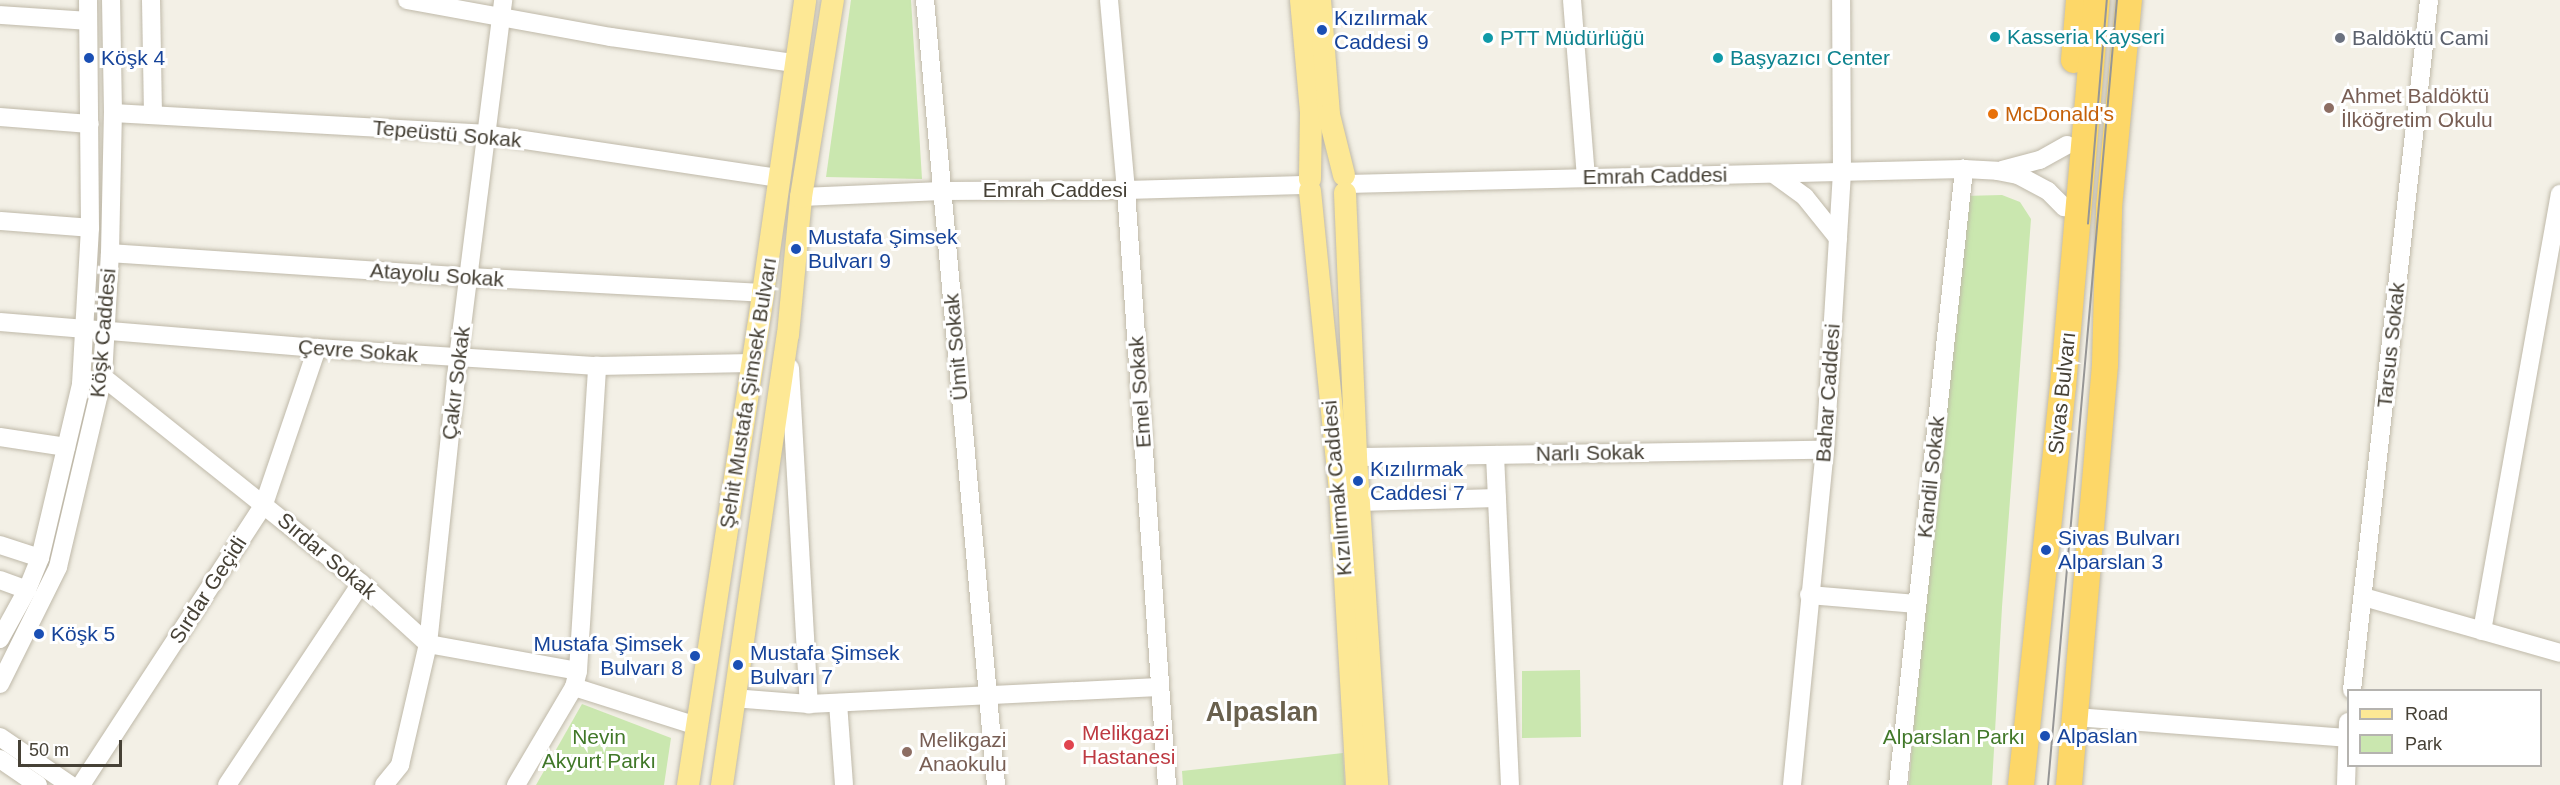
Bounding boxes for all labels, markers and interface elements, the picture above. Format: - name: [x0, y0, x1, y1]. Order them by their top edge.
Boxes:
- place label: Kızılırmak Caddesi 9: [1334, 5, 1429, 55]
- marker: Kızılırmak Caddesi 9: [1315, 23, 1329, 37]
- place label: Kasseria Kayseri: [2007, 24, 2165, 50]
- place label: PTT Müdürlüğü: [1500, 25, 1645, 51]
- place label: Baldöktü Cami: [2352, 25, 2489, 51]
- marker: Kasseria Kayseri: [1988, 30, 2002, 44]
- marker: PTT Müdürlüğü: [1481, 31, 1495, 45]
- marker: Baldöktü Cami: [2333, 31, 2347, 45]
- place label: Köşk 4: [101, 45, 165, 71]
- place label: Başyazıcı Center: [1730, 45, 1890, 71]
- marker: Köşk 4: [82, 51, 96, 65]
- marker: Başyazıcı Center: [1711, 51, 1725, 65]
- place label: Ahmet Baldöktü İlköğretim Okulu: [2341, 83, 2493, 133]
- place label: McDonald's: [2005, 101, 2114, 127]
- marker: Ahmet Baldöktü İlköğretim Okulu: [2322, 101, 2336, 115]
- marker: McDonald's: [1986, 107, 2000, 121]
- street label: Tepeüstü Sokak: [371, 115, 523, 153]
- street label: Emrah Caddesi: [1582, 162, 1728, 190]
- street label: Emrah Caddesi: [983, 177, 1127, 203]
- place label: Mustafa Şimsek Bulvarı 9: [808, 224, 957, 274]
- marker: Mustafa Şimsek Bulvarı 9: [789, 242, 803, 256]
- street label: Şehit Mustafa Şimsek Bulvarı: [714, 256, 782, 530]
- street label: Atayolu Sokak: [369, 258, 505, 292]
- street label: Köşk Caddesi: [85, 267, 121, 399]
- street label: Tarsus Sokak: [2372, 281, 2410, 409]
- street label: Ümit Sokak: [939, 292, 973, 402]
- street label: Bahar Caddesi: [1811, 323, 1845, 463]
- street label: Çakır Sokak: [437, 325, 475, 441]
- street label: Sivas Bulvarı: [2043, 331, 2081, 455]
- street label: Çevre Sokak: [297, 334, 419, 368]
- street label: Emel Sokak: [1124, 335, 1156, 449]
- street label: Kızılırmak Caddesi: [1317, 399, 1357, 577]
- street label: Kandil Sokak: [1912, 415, 1950, 539]
- street label: Narlı Sokak: [1536, 439, 1644, 467]
- place label: Kızılırmak Caddesi 7: [1370, 456, 1465, 506]
- marker: Kızılırmak Caddesi 7: [1351, 474, 1365, 488]
- street label: Sırdar Sokak: [272, 507, 382, 605]
- place label: Sivas Bulvarı Alparslan 3: [2058, 525, 2181, 575]
- street label: Sırdar Geçidi: [164, 532, 252, 648]
- marker: Sivas Bulvarı Alparslan 3: [2039, 543, 2053, 557]
- place label: Köşk 5: [51, 621, 115, 647]
- marker: Köşk 5: [32, 627, 46, 641]
- place label: Mustafa Şimsek Bulvarı 8: [534, 631, 683, 681]
- place label: Mustafa Şimsek Bulvarı 7: [750, 640, 899, 690]
- marker: Mustafa Şimsek Bulvarı 8: [688, 649, 702, 663]
- marker: Mustafa Şimsek Bulvarı 7: [731, 658, 745, 672]
- legend: [2347, 689, 2542, 767]
- district label: Alpaslan: [1206, 697, 1318, 729]
- text: Road: [2405, 704, 2448, 724]
- place label: Melikgazi Hastanesi: [1082, 720, 1175, 770]
- place label: Alpaslan: [2057, 723, 2138, 749]
- park label: Nevin Akyurt Parkı: [542, 724, 656, 774]
- park label: Alparslan Parkı: [1883, 724, 2025, 750]
- place label: Melikgazi Anaokulu: [919, 727, 1007, 777]
- scale bar: [21, 728, 124, 766]
- marker: Alpaslan: [2038, 729, 2052, 743]
- text: Park: [2405, 734, 2442, 754]
- marker: Melikgazi Hastanesi: [1060, 736, 1078, 754]
- text: 50 m: [29, 740, 69, 760]
- marker: Melikgazi Anaokulu: [900, 745, 914, 759]

